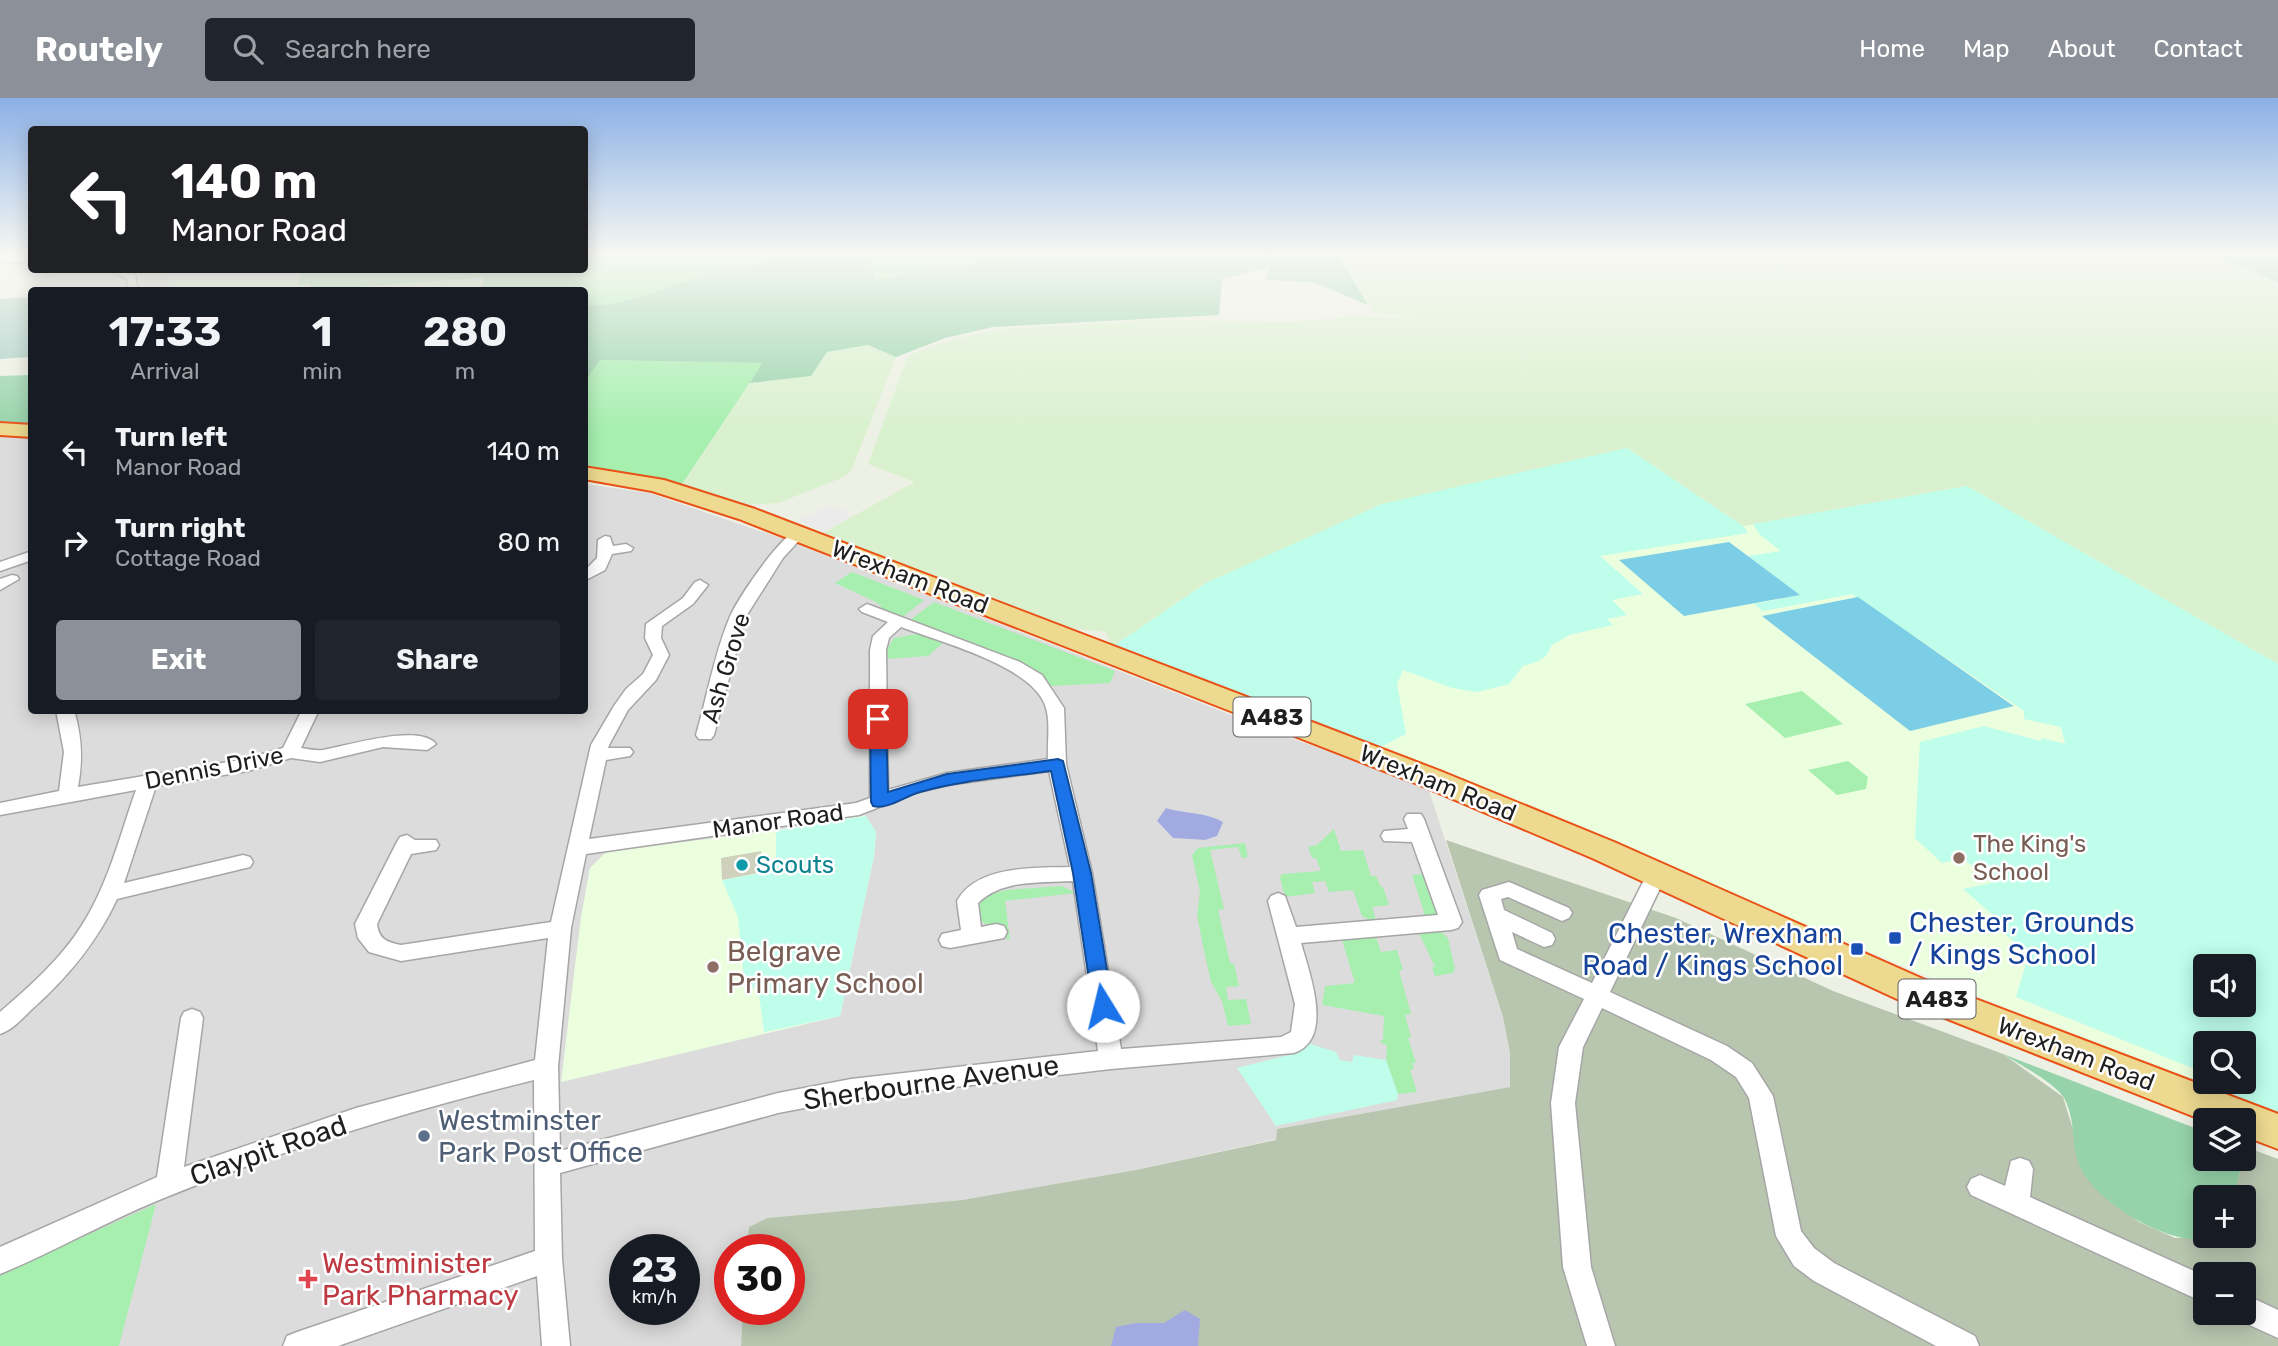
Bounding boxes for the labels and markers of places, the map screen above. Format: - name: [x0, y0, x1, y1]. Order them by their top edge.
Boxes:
- pin: [848, 689, 908, 749]
- place label: The King's School: [1973, 830, 2086, 886]
- marker: The King's School: [1951, 850, 1967, 866]
- place label: Scouts: [756, 851, 834, 879]
- marker: Scouts: [734, 857, 750, 873]
- place label: Chester, Grounds / Kings School: [1909, 906, 2135, 971]
- place label: Chester, Wrexham Road / Kings School: [1582, 917, 1843, 982]
- marker: Chester, Grounds / Kings School: [1887, 930, 1903, 946]
- place label: Belgrave Primary School: [727, 935, 924, 1000]
- marker: Chester, Wrexham Road / Kings School: [1849, 941, 1865, 957]
- marker: Belgrave Primary School: [705, 959, 721, 975]
- place label: Westminster Park Post Office: [438, 1104, 643, 1169]
- marker: Westminster Park Post Office: [416, 1128, 432, 1144]
- place label: Westminister Park Pharmacy: [322, 1247, 519, 1312]
- marker: Westminister Park Pharmacy: [300, 1271, 316, 1287]

